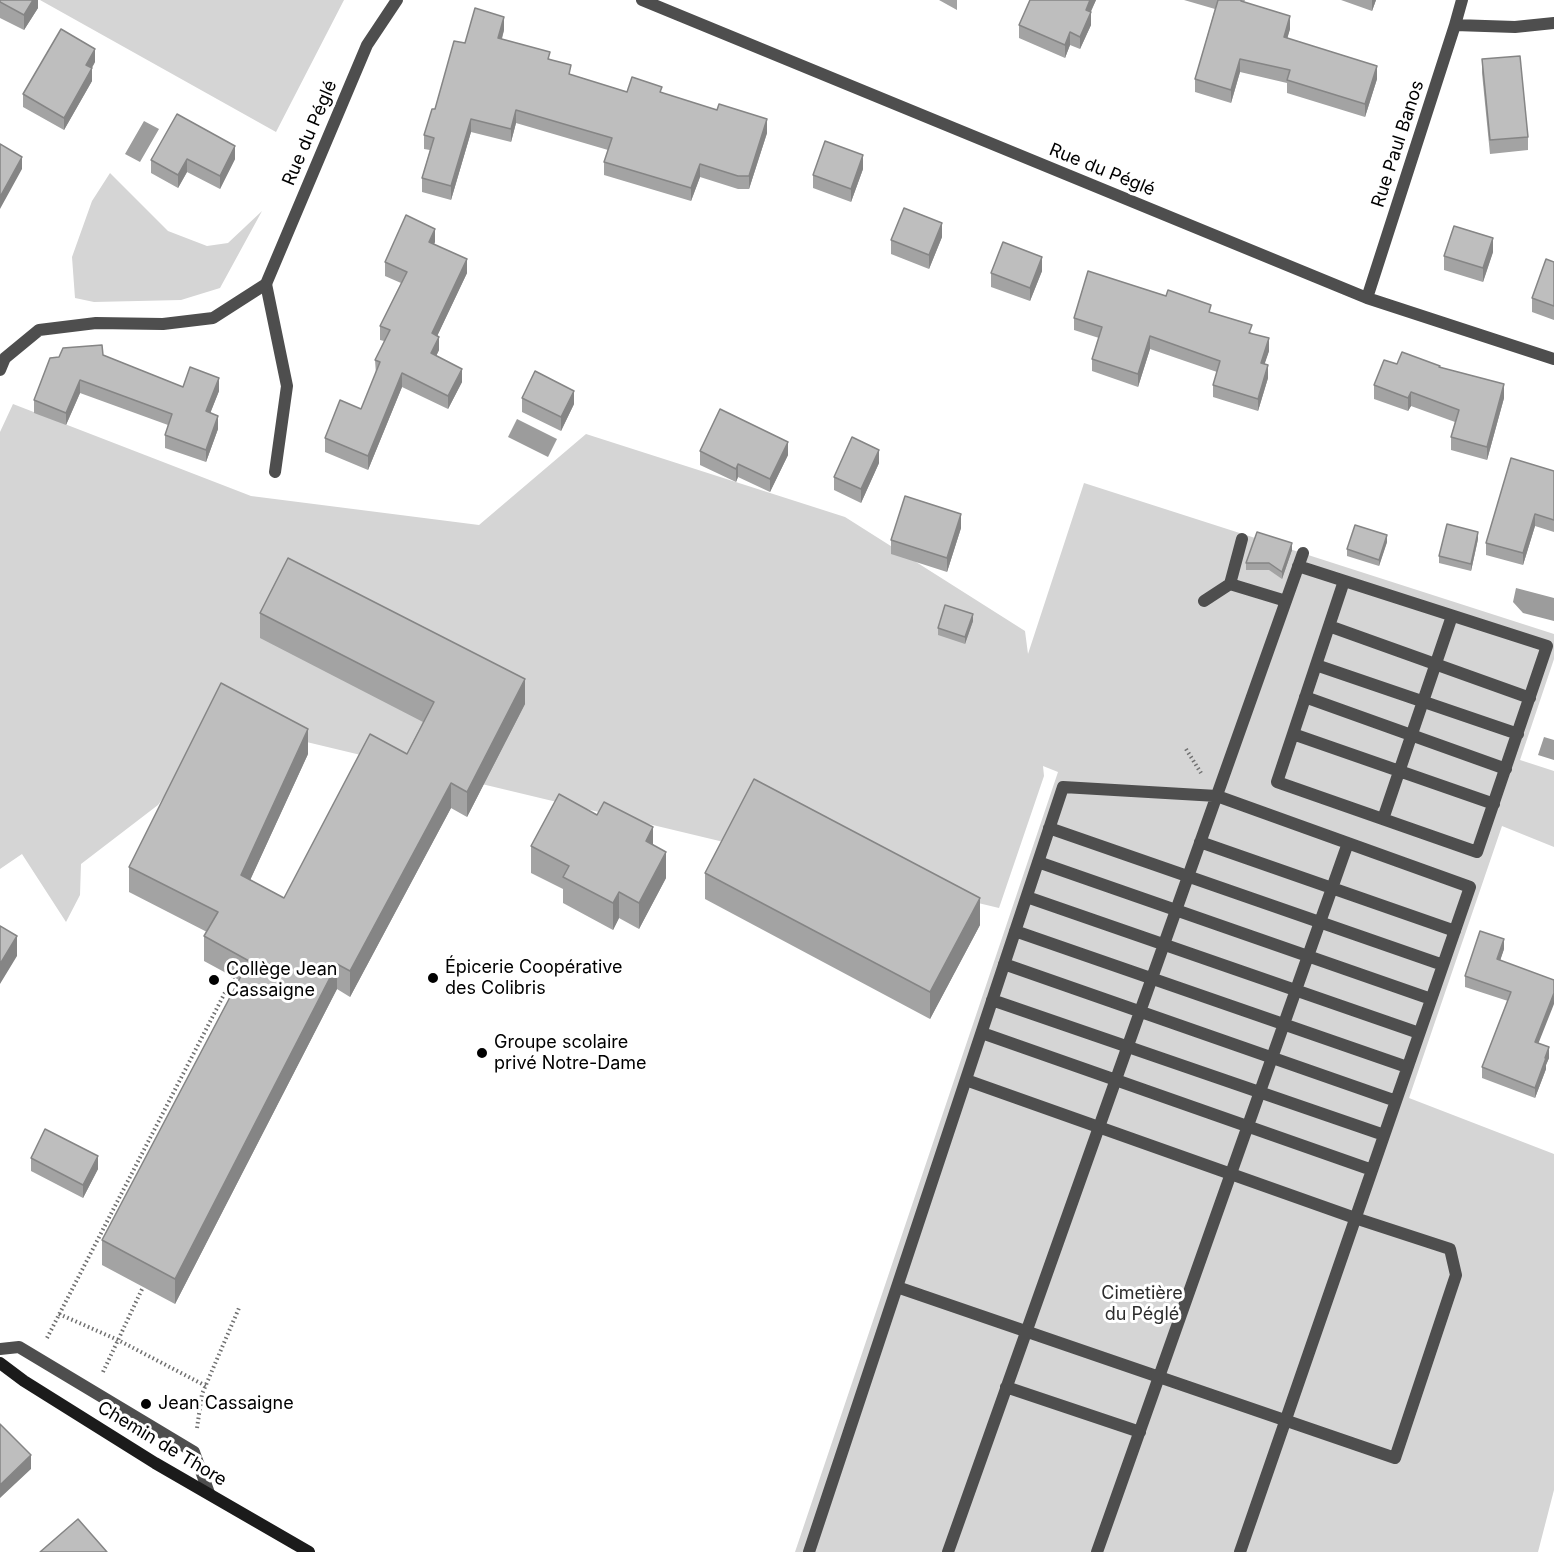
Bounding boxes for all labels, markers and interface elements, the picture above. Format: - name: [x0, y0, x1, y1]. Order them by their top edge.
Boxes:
- street label: Rue du Péglé: [278, 77, 342, 189]
- street label: Rue Paul Banos: [1367, 78, 1429, 210]
- street label: Rue du Péglé: [1046, 139, 1158, 201]
- place label: Épicerie Coopérative des Colibris: [445, 957, 623, 1000]
- place label: Collège Jean Cassaigne: [226, 959, 337, 1002]
- marker: Épicerie Coopérative des Colibris: [426, 971, 440, 985]
- marker: Collège Jean Cassaigne: [207, 973, 221, 987]
- place label: Groupe scolaire privé Notre-Dame: [494, 1032, 647, 1074]
- marker: Groupe scolaire privé Notre-Dame: [475, 1046, 489, 1060]
- park label: Cimetière du Péglé: [1101, 1283, 1183, 1326]
- place label: Jean Cassaigne: [158, 1393, 294, 1415]
- street label: Chemin de Thore: [94, 1397, 230, 1491]
- marker: Jean Cassaigne: [139, 1397, 153, 1411]

